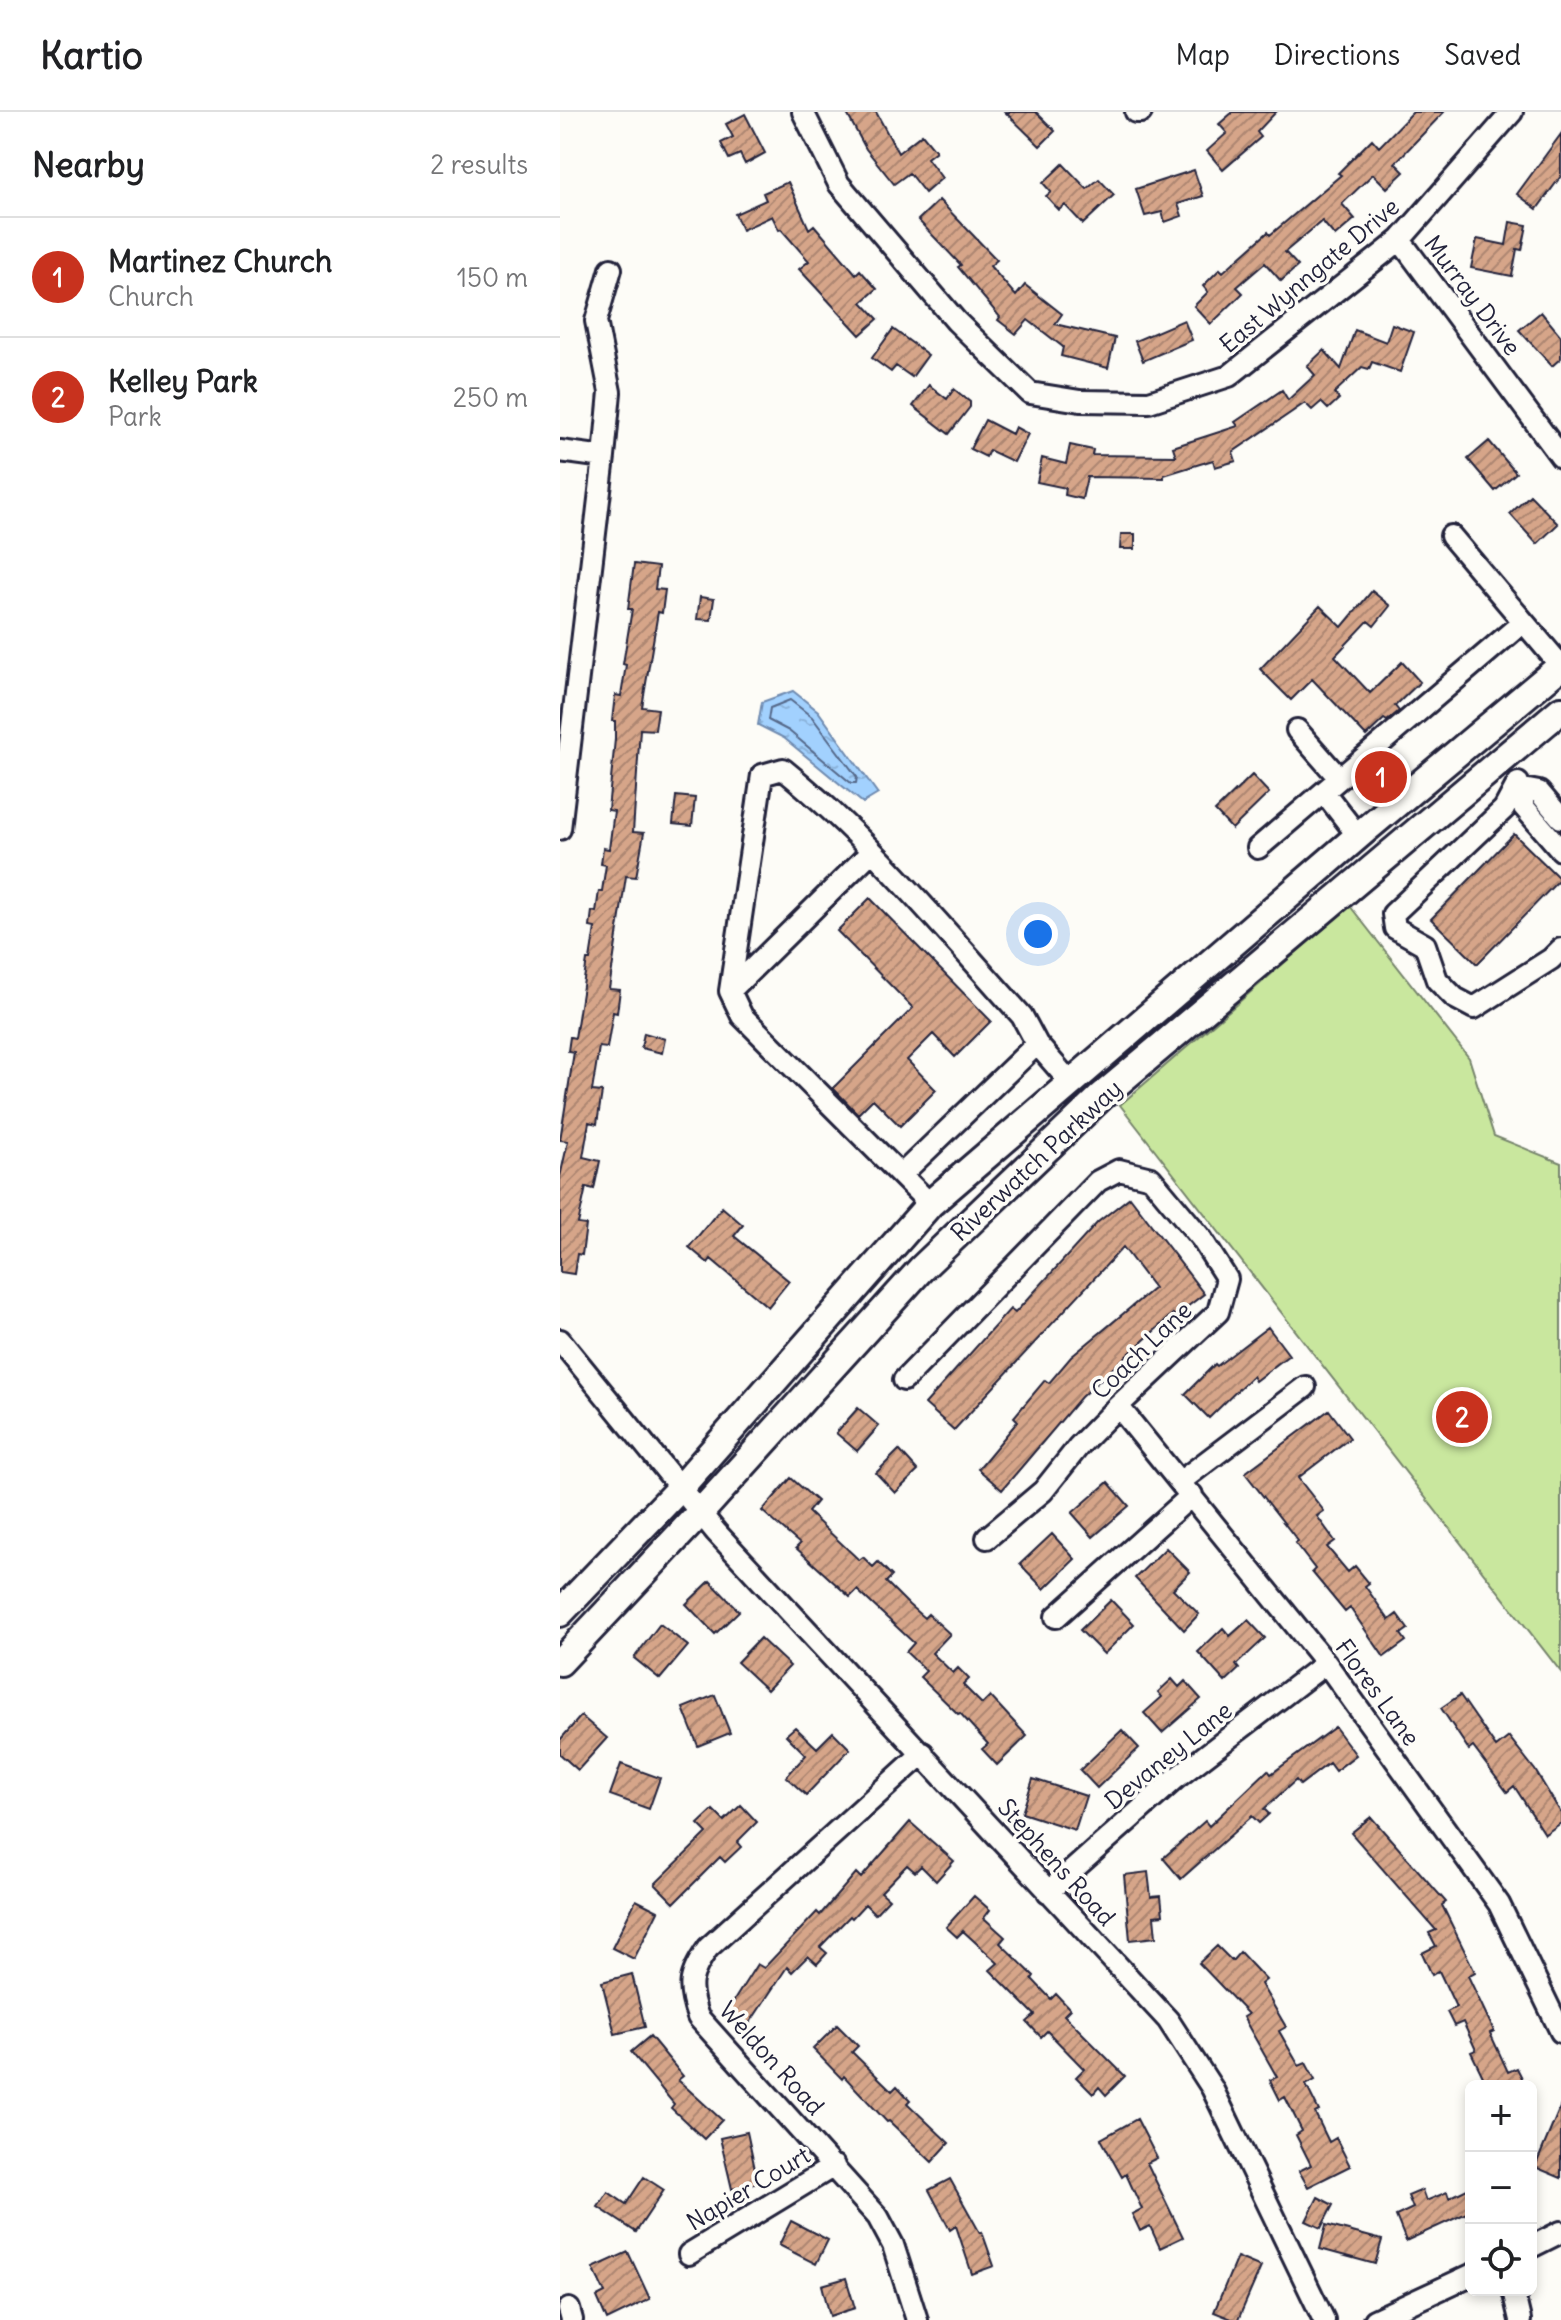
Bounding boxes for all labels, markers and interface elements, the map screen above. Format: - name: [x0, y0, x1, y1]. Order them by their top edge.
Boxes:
- text: Kartio: [40, 32, 143, 79]
- text: Map: [1175, 37, 1230, 73]
- text: Directions: [1274, 37, 1400, 73]
- text: Saved: [1444, 37, 1521, 73]
- text: Nearby: [32, 143, 145, 186]
- text: 2 results: [430, 148, 528, 181]
- street label: East Wynngate Drive: [1213, 191, 1405, 359]
- street label: Murray Drive: [1418, 229, 1528, 361]
- text: Martinez Church: [108, 242, 332, 280]
- text: 1: [53, 261, 63, 294]
- text: 150 m: [457, 261, 528, 294]
- text: Church: [108, 280, 194, 313]
- text: Kelley Park: [108, 362, 258, 400]
- text: 2: [51, 381, 65, 414]
- text: 250 m: [453, 381, 528, 414]
- text: Park: [108, 400, 162, 433]
- pin: 1: [1355, 747, 1407, 807]
- your location: [1018, 914, 1058, 954]
- street label: Riverwatch Parkway: [944, 1073, 1128, 1247]
- street label: Coach Lane: [1085, 1295, 1197, 1405]
- pin: 2: [1436, 1387, 1488, 1447]
- street label: Flores Lane: [1329, 1633, 1427, 1751]
- street label: Devaney Lane: [1098, 1695, 1238, 1815]
- street label: Stephens Road: [992, 1792, 1122, 1932]
- street label: Weldon Road: [713, 1995, 831, 2121]
- map controls: [1465, 2080, 1537, 2296]
- button: +: [1465, 2080, 1537, 2152]
- street label: Napier Court: [681, 2139, 815, 2237]
- button: −: [1465, 2152, 1537, 2224]
- button: locate: [1465, 2224, 1537, 2296]

